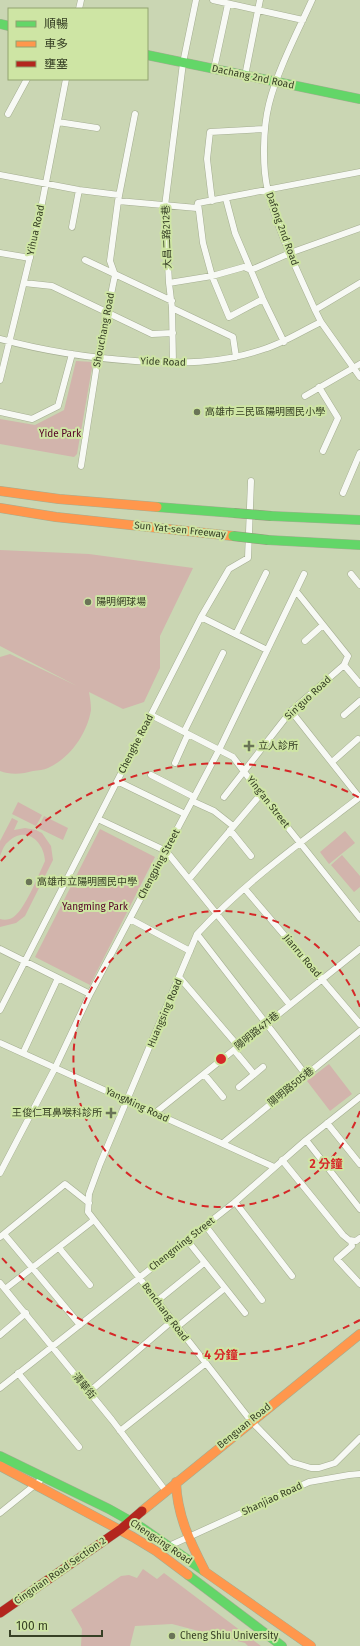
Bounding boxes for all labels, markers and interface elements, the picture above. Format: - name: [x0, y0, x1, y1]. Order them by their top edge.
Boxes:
- legend: [8, 8, 148, 80]
- text: 順暢: [44, 17, 68, 31]
- text: 車多: [44, 37, 68, 51]
- text: 壅塞: [44, 57, 68, 71]
- street label: Dachang 2nd Road: [211, 62, 295, 92]
- street label: Dafong 2nd Road: [263, 191, 301, 267]
- street label: Yihua Road: [25, 204, 47, 256]
- street label: 大昌二路212巷: [160, 205, 174, 269]
- street label: Shouchang Road: [91, 292, 117, 368]
- street label: Yide Road: [140, 355, 186, 369]
- place label: 高雄市三民區陽明國民小學: [205, 406, 325, 418]
- marker: 高雄市三民區陽明國民小學: [192, 407, 202, 417]
- park label: Yide Park: [39, 428, 82, 440]
- street label: Sun Yat-sen Freeway: [134, 519, 226, 541]
- place label: 陽明網球場: [96, 596, 146, 608]
- marker: 陽明網球場: [83, 597, 93, 607]
- street label: Sin'guo Road: [282, 674, 334, 722]
- street label: Chenghe Road: [116, 712, 156, 776]
- marker: 立人診所: [243, 740, 255, 752]
- place label: 立人診所: [258, 740, 298, 752]
- street label: Ying'an Street: [244, 774, 292, 831]
- street label: Chengping Street: [136, 827, 183, 901]
- place label: 高雄市立陽明國民中學: [37, 876, 137, 888]
- marker: 高雄市立陽明國民中學: [24, 877, 34, 887]
- park label: Yangming Park: [62, 901, 129, 913]
- street label: Jianru Road: [281, 932, 324, 980]
- street label: Huangsing Road: [145, 977, 185, 1049]
- street label: 陽明路471巷: [232, 1009, 282, 1053]
- centre of rings: [214, 1052, 228, 1066]
- street label: 陽明路505巷: [266, 1065, 316, 1109]
- street label: YangMing Road: [103, 1085, 171, 1125]
- place label: 王俊仁耳鼻喉科診所: [12, 1107, 102, 1119]
- marker: 王俊仁耳鼻喉科診所: [105, 1107, 117, 1119]
- text: 2 分鐘: [309, 1157, 343, 1171]
- street label: Chengming Street: [147, 1214, 218, 1273]
- street label: Benchang Road: [139, 1280, 191, 1344]
- text: 4 分鐘: [204, 1348, 238, 1362]
- street label: 清華街: [70, 1371, 98, 1401]
- street label: Benguan Road: [215, 1401, 273, 1451]
- street label: Shanjiao Road: [240, 1480, 304, 1518]
- street label: Chengcing Road: [128, 1517, 194, 1567]
- street label: Cingnian Road Section 2: [12, 1535, 108, 1607]
- scale bar: [10, 1612, 102, 1638]
- text: 100 m: [16, 1619, 48, 1633]
- place label: Cheng Shiu University: [180, 1630, 279, 1642]
- marker: Cheng Shiu University: [167, 1631, 177, 1641]

